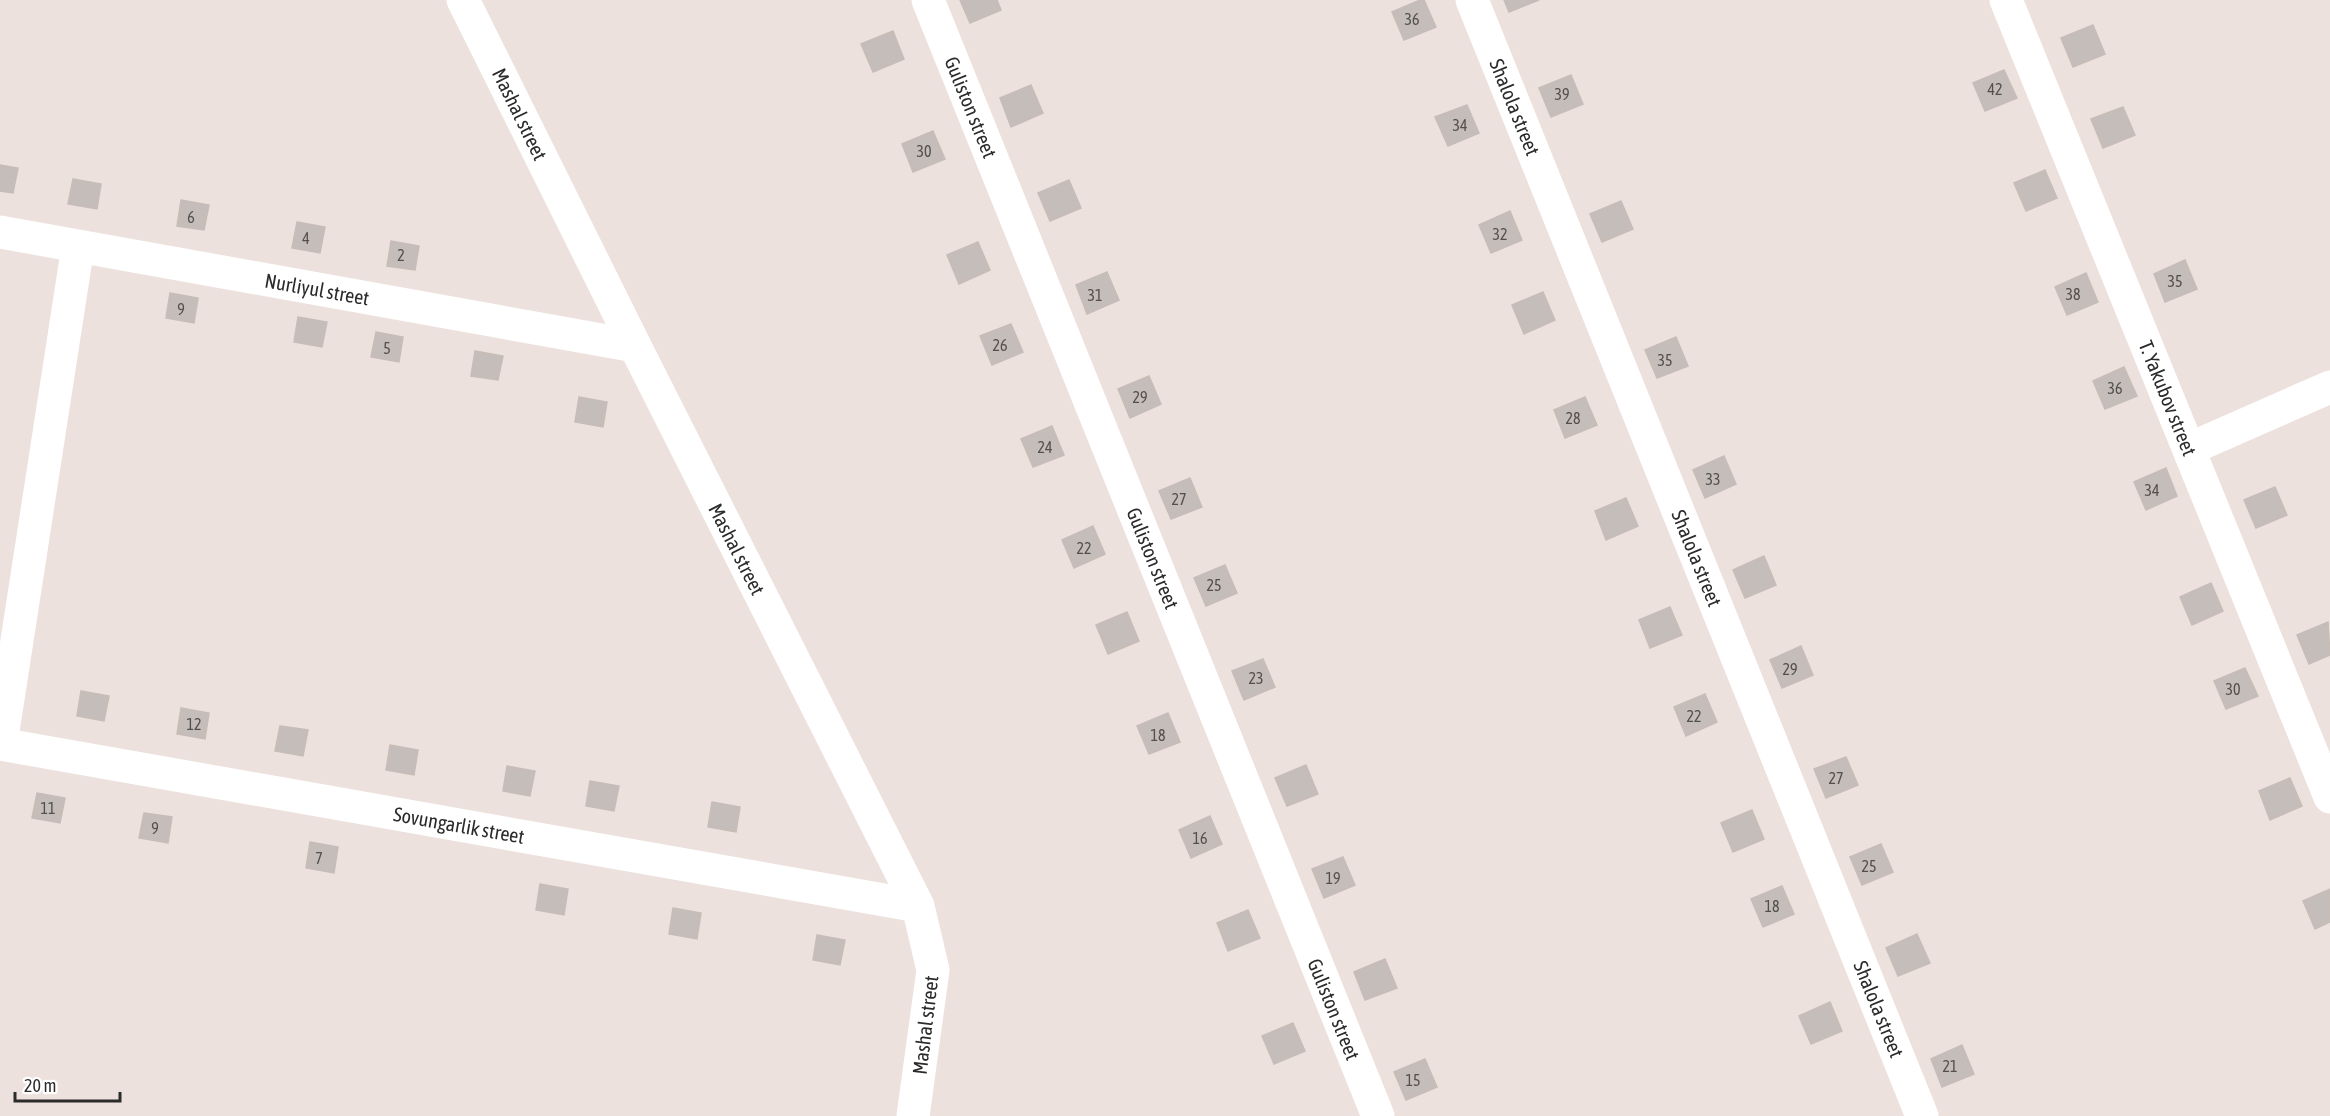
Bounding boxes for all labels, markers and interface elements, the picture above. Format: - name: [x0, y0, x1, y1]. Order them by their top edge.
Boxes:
- house number: 36: [1404, 10, 1420, 28]
- street label: Guliston street: [940, 53, 1002, 161]
- street label: Shalola street: [1485, 56, 1545, 159]
- street label: Mashal street: [488, 64, 552, 164]
- house number: 42: [1987, 80, 2003, 98]
- house number: 39: [1554, 85, 1570, 103]
- house number: 34: [1452, 116, 1468, 134]
- house number: 30: [916, 142, 932, 160]
- house number: 6: [187, 208, 195, 226]
- house number: 32: [1492, 225, 1508, 243]
- house number: 4: [302, 229, 310, 247]
- house number: 2: [397, 246, 405, 264]
- street label: Nurliyul street: [263, 268, 371, 310]
- house number: 35: [2167, 272, 2183, 290]
- house number: 38: [2065, 285, 2081, 303]
- house number: 31: [1087, 286, 1103, 304]
- house number: 9: [177, 300, 185, 318]
- house number: 26: [992, 336, 1008, 354]
- street label: T. Yakubov street: [2135, 337, 2202, 459]
- house number: 5: [383, 339, 391, 357]
- house number: 35: [1657, 351, 1673, 369]
- house number: 36: [2107, 379, 2123, 397]
- house number: 29: [1132, 388, 1148, 406]
- house number: 28: [1565, 409, 1581, 427]
- house number: 24: [1037, 438, 1053, 456]
- house number: 33: [1705, 470, 1721, 488]
- house number: 34: [2144, 481, 2160, 499]
- house number: 27: [1171, 490, 1187, 508]
- street label: Mashal street: [704, 500, 770, 599]
- street label: Guliston street: [1122, 504, 1184, 612]
- street label: Shalola street: [1667, 507, 1727, 610]
- house number: 22: [1076, 539, 1092, 557]
- house number: 25: [1206, 576, 1222, 594]
- house number: 29: [1782, 660, 1798, 678]
- house number: 23: [1248, 669, 1264, 687]
- house number: 30: [2225, 680, 2241, 698]
- house number: 22: [1686, 707, 1702, 725]
- house number: 12: [186, 715, 202, 733]
- house number: 18: [1150, 726, 1166, 744]
- house number: 27: [1828, 769, 1844, 787]
- house number: 11: [40, 799, 56, 817]
- street label: Sovungarlik street: [392, 802, 527, 848]
- house number: 9: [151, 819, 159, 837]
- house number: 16: [1192, 829, 1208, 847]
- house number: 7: [315, 849, 323, 867]
- house number: 25: [1861, 857, 1877, 875]
- house number: 19: [1325, 869, 1341, 887]
- house number: 18: [1764, 897, 1780, 915]
- street label: Guliston street: [1303, 955, 1365, 1063]
- street label: Shalola street: [1849, 958, 1909, 1061]
- street label: Mashal street: [908, 974, 942, 1076]
- house number: 21: [1942, 1057, 1958, 1075]
- scale bar: [15, 1065, 120, 1103]
- house number: 15: [1405, 1071, 1421, 1089]
- text: 20 m: [24, 1075, 56, 1096]

